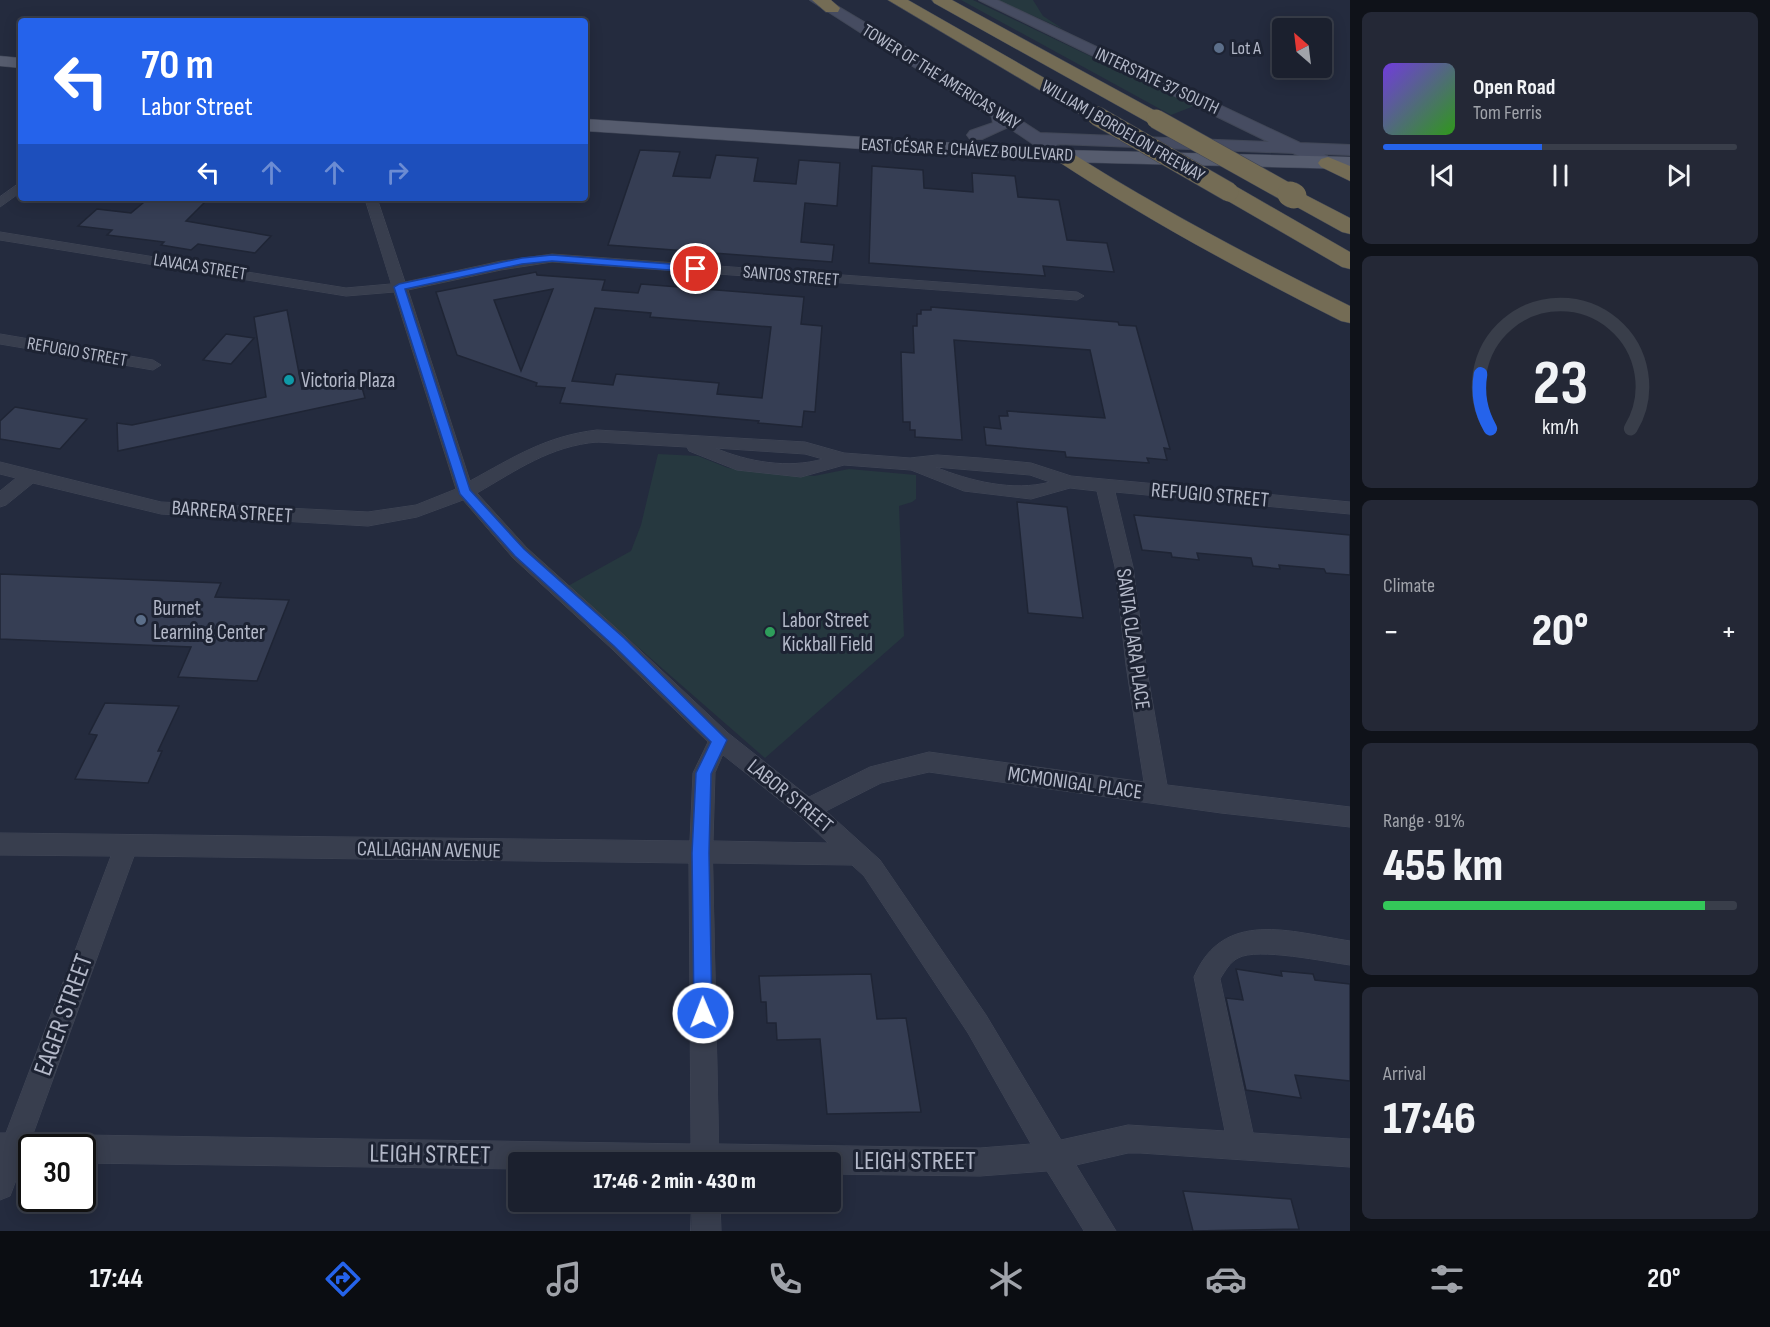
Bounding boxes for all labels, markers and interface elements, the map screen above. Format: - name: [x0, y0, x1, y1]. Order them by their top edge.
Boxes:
- north arrow: [1272, 18, 1332, 78]
- map controls: [1272, 18, 1332, 78]
- street label: TOWER OF THE AMERICAS WAY: [858, 20, 1024, 134]
- place label: Lot A: [1231, 38, 1261, 59]
- text: 70 m: [141, 40, 214, 91]
- marker: Lot A: [1212, 41, 1226, 55]
- icon: left: [42, 42, 120, 120]
- street label: INTERSTATE 37 SOUTH: [1092, 43, 1222, 119]
- text: Open Road: [1473, 74, 1555, 101]
- street label: WILLIAM J BORDELON FREEWAY: [1038, 76, 1209, 187]
- text: Labor Street: [141, 91, 253, 123]
- text: Tom Ferris: [1473, 101, 1542, 125]
- street label: EAST CÉSAR E. CHÁVEZ BOULEVARD: [860, 134, 1074, 166]
- icon: left: [192, 156, 225, 189]
- icon: ahead: [255, 156, 288, 189]
- icon: ahead: [318, 156, 351, 189]
- icon: right: [381, 156, 414, 189]
- icon: previous: [1426, 159, 1459, 192]
- icon: pause: [1544, 159, 1577, 192]
- icon: next: [1662, 159, 1695, 192]
- pin: [670, 243, 721, 294]
- street label: LAVACA STREET: [152, 249, 248, 285]
- icon: arrive: [679, 252, 712, 285]
- street label: SANTOS STREET: [742, 261, 840, 291]
- street label: REFUGIO STREET: [25, 333, 129, 371]
- text: 23: [1532, 347, 1588, 422]
- place label: Victoria Plaza: [301, 368, 395, 393]
- marker: Victoria Plaza: [282, 373, 296, 387]
- text: km/h: [1541, 415, 1579, 440]
- street label: REFUGIO STREET: [1150, 477, 1270, 513]
- street label: BARRERA STREET: [171, 495, 294, 529]
- street label: SANTA CLARA PLACE: [1111, 567, 1155, 711]
- text: Climate: [1383, 574, 1435, 598]
- place label: Burnet Learning Center: [153, 596, 265, 645]
- text: 20°: [1532, 604, 1588, 659]
- place label: Labor Street Kickball Field: [782, 608, 873, 657]
- text: −: [1383, 612, 1399, 652]
- text: +: [1721, 612, 1737, 652]
- marker: Burnet Learning Center: [134, 613, 148, 627]
- marker: Labor Street Kickball Field: [763, 625, 777, 639]
- street label: LABOR STREET: [742, 754, 838, 838]
- street label: MCMONIGAL PLACE: [1006, 761, 1144, 805]
- text: Range · 91%: [1383, 809, 1465, 833]
- street label: CALLAGHAN AVENUE: [357, 836, 501, 864]
- text: 455 km: [1383, 839, 1503, 894]
- street label: EAGER STREET: [28, 950, 100, 1080]
- position arrow: [671, 981, 735, 1045]
- text: Arrival: [1383, 1062, 1426, 1086]
- text: 17:46: [1383, 1092, 1476, 1147]
- speed limit sign: 30: [18, 1134, 96, 1212]
- street label: LEIGH STREET: [369, 1138, 491, 1172]
- street label: LEIGH STREET: [854, 1146, 976, 1177]
- text: 17:46 · 2 min · 430 m: [593, 1168, 756, 1195]
- icon: directions: [322, 1258, 364, 1300]
- icon: music: [543, 1258, 585, 1300]
- icon: phone: [764, 1258, 806, 1300]
- icon: climate: [985, 1258, 1027, 1300]
- icon: car: [1205, 1258, 1247, 1300]
- icon: filters: [1426, 1258, 1468, 1300]
- text: 17:44: [89, 1263, 143, 1295]
- text: 20°: [1647, 1263, 1680, 1295]

